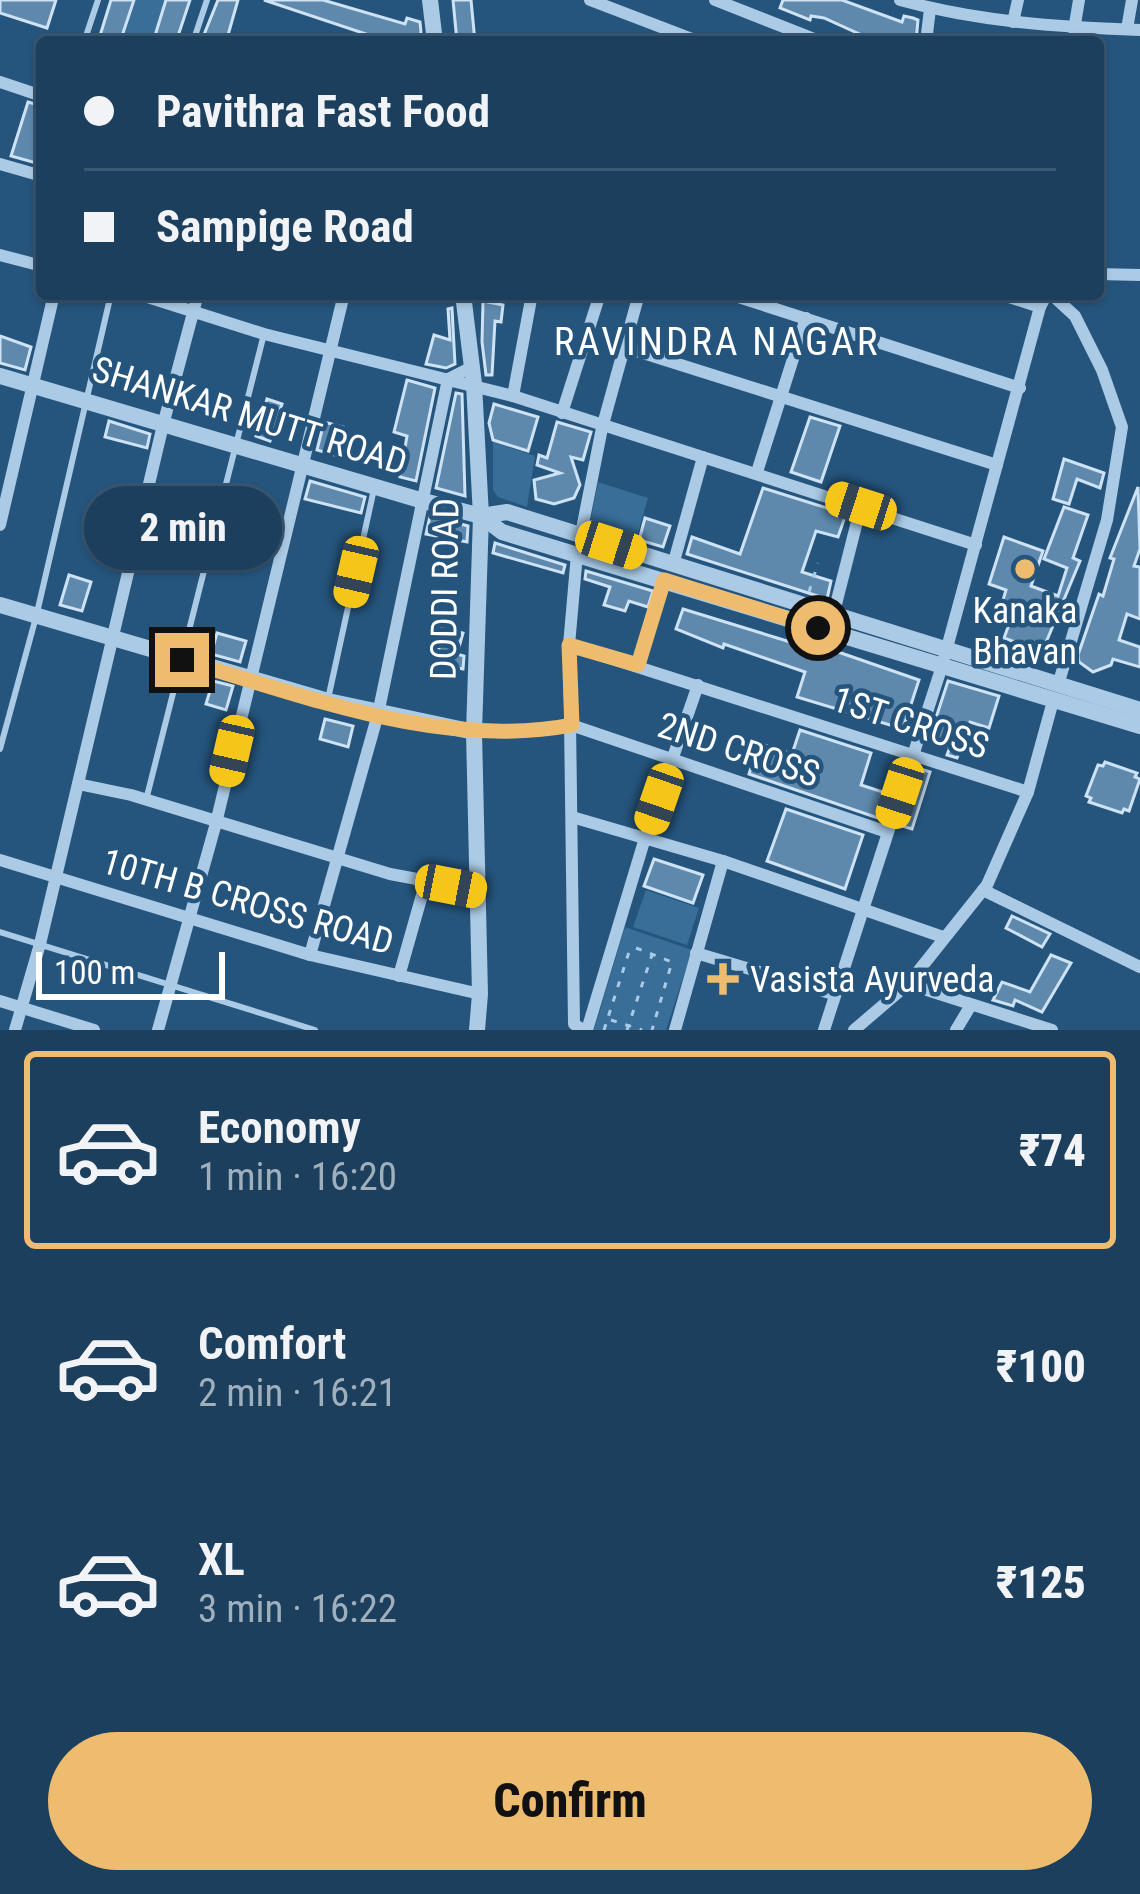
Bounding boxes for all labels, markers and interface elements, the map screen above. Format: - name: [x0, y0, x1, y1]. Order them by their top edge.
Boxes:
- text: Pavithra Fast Food: [156, 85, 490, 138]
- text: Sampige Road: [156, 200, 414, 253]
- district label: RAVINDRA NAGAR: [554, 319, 880, 365]
- street label: SHANKAR MUTT ROAD: [87, 348, 412, 484]
- car: [821, 478, 901, 534]
- callout: 2 min: [83, 486, 281, 570]
- street label: DODDI ROAD: [422, 498, 468, 680]
- text: 2 min: [140, 505, 226, 551]
- car: [571, 517, 651, 573]
- car: [330, 533, 382, 611]
- marker: Kanaka Bhavan: [1012, 556, 1038, 582]
- place label: Kanaka Bhavan: [972, 590, 1078, 673]
- route start: [791, 601, 845, 655]
- route end: [155, 633, 209, 687]
- street label: 1ST CROSS: [828, 678, 994, 768]
- street label: 2ND CROSS: [653, 704, 825, 796]
- car: [206, 712, 258, 790]
- car: [872, 753, 928, 833]
- car: [630, 759, 688, 839]
- street label: 10TH B CROSS ROAD: [97, 840, 398, 964]
- car: [412, 861, 490, 911]
- scale bar: [36, 946, 225, 999]
- text: 100 m: [54, 953, 135, 992]
- place label: Vasista Ayurveda: [750, 959, 995, 1001]
- marker: Vasista Ayurveda: [707, 963, 739, 995]
- icon: car: [54, 1096, 162, 1204]
- text: Economy: [198, 1101, 361, 1154]
- text: ₹74: [1019, 1124, 1086, 1177]
- text: 1 min · 16:20: [198, 1154, 397, 1200]
- icon: car: [54, 1312, 162, 1420]
- text: Comfort: [198, 1317, 346, 1370]
- text: ₹100: [996, 1340, 1086, 1393]
- text: 2 min · 16:21: [198, 1370, 397, 1416]
- icon: car: [54, 1528, 162, 1636]
- text: XL: [198, 1533, 245, 1586]
- text: ₹125: [996, 1556, 1086, 1609]
- text: 3 min · 16:22: [198, 1586, 397, 1632]
- button: Confirm: [48, 1732, 1092, 1870]

